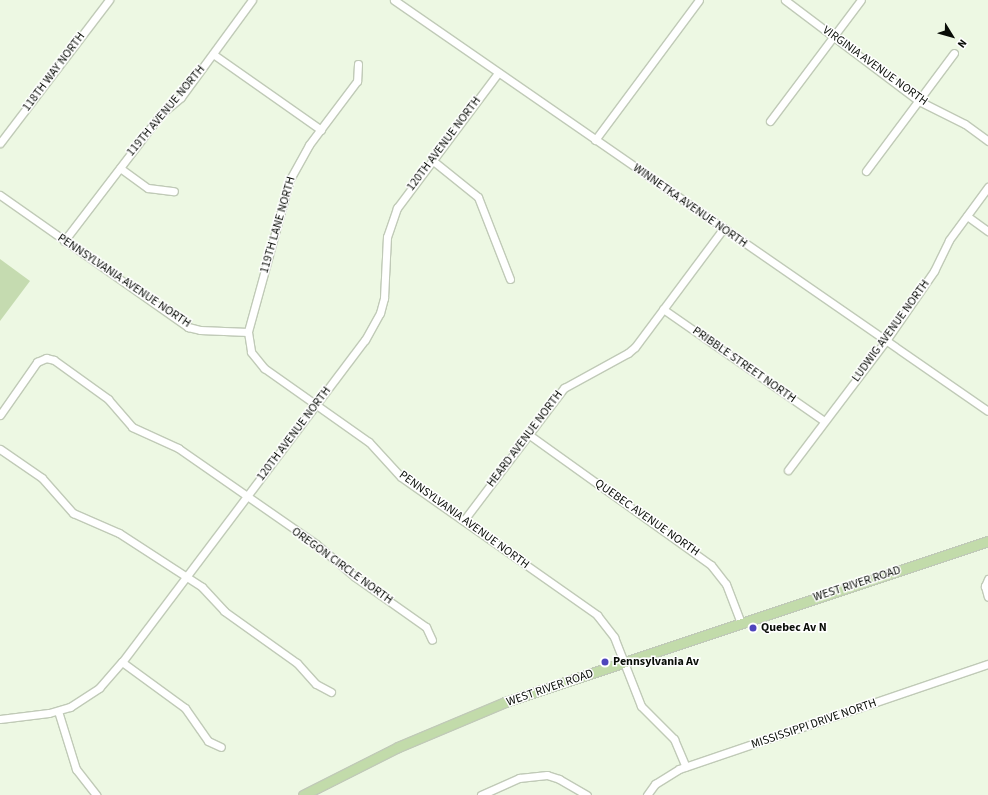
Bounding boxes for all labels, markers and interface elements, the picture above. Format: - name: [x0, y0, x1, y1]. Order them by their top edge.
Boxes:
- north arrow: [932, 16, 972, 56]
- street label: VIRGINIA AVENUE NORTH: [820, 23, 930, 109]
- street label: 118TH WAY NORTH: [20, 30, 88, 114]
- text: N: [954, 36, 970, 51]
- street label: 119TH AVENUE NORTH: [124, 63, 208, 159]
- street label: 120TH AVENUE NORTH: [404, 94, 484, 194]
- street label: WINNETKA AVENUE NORTH: [630, 161, 750, 251]
- street label: 119TH LANE NORTH: [257, 175, 299, 275]
- street label: PENNSYLVANIA AVENUE NORTH: [55, 231, 193, 331]
- street label: LUDWIG AVENUE NORTH: [849, 277, 933, 385]
- street label: PRIBBLE STREET NORTH: [689, 324, 799, 406]
- street label: 120TH AVENUE NORTH: [254, 384, 334, 484]
- street label: HEARD AVENUE NORTH: [484, 388, 566, 490]
- street label: PENNSYLVANIA AVENUE NORTH: [396, 468, 532, 572]
- street label: QUEBEC AVENUE NORTH: [592, 476, 702, 560]
- street label: OREGON CIRCLE NORTH: [289, 524, 395, 608]
- street label: WEST RIVER ROAD: [811, 563, 903, 605]
- place label: Quebec Av N: [761, 621, 827, 635]
- marker: Quebec Av N: [748, 623, 758, 633]
- place label: Pennsylvania Av: [613, 655, 699, 669]
- marker: Pennsylvania Av: [600, 657, 610, 667]
- street label: WEST RIVER ROAD: [505, 666, 595, 710]
- street label: MISSISSIPPI DRIVE NORTH: [749, 696, 879, 752]

